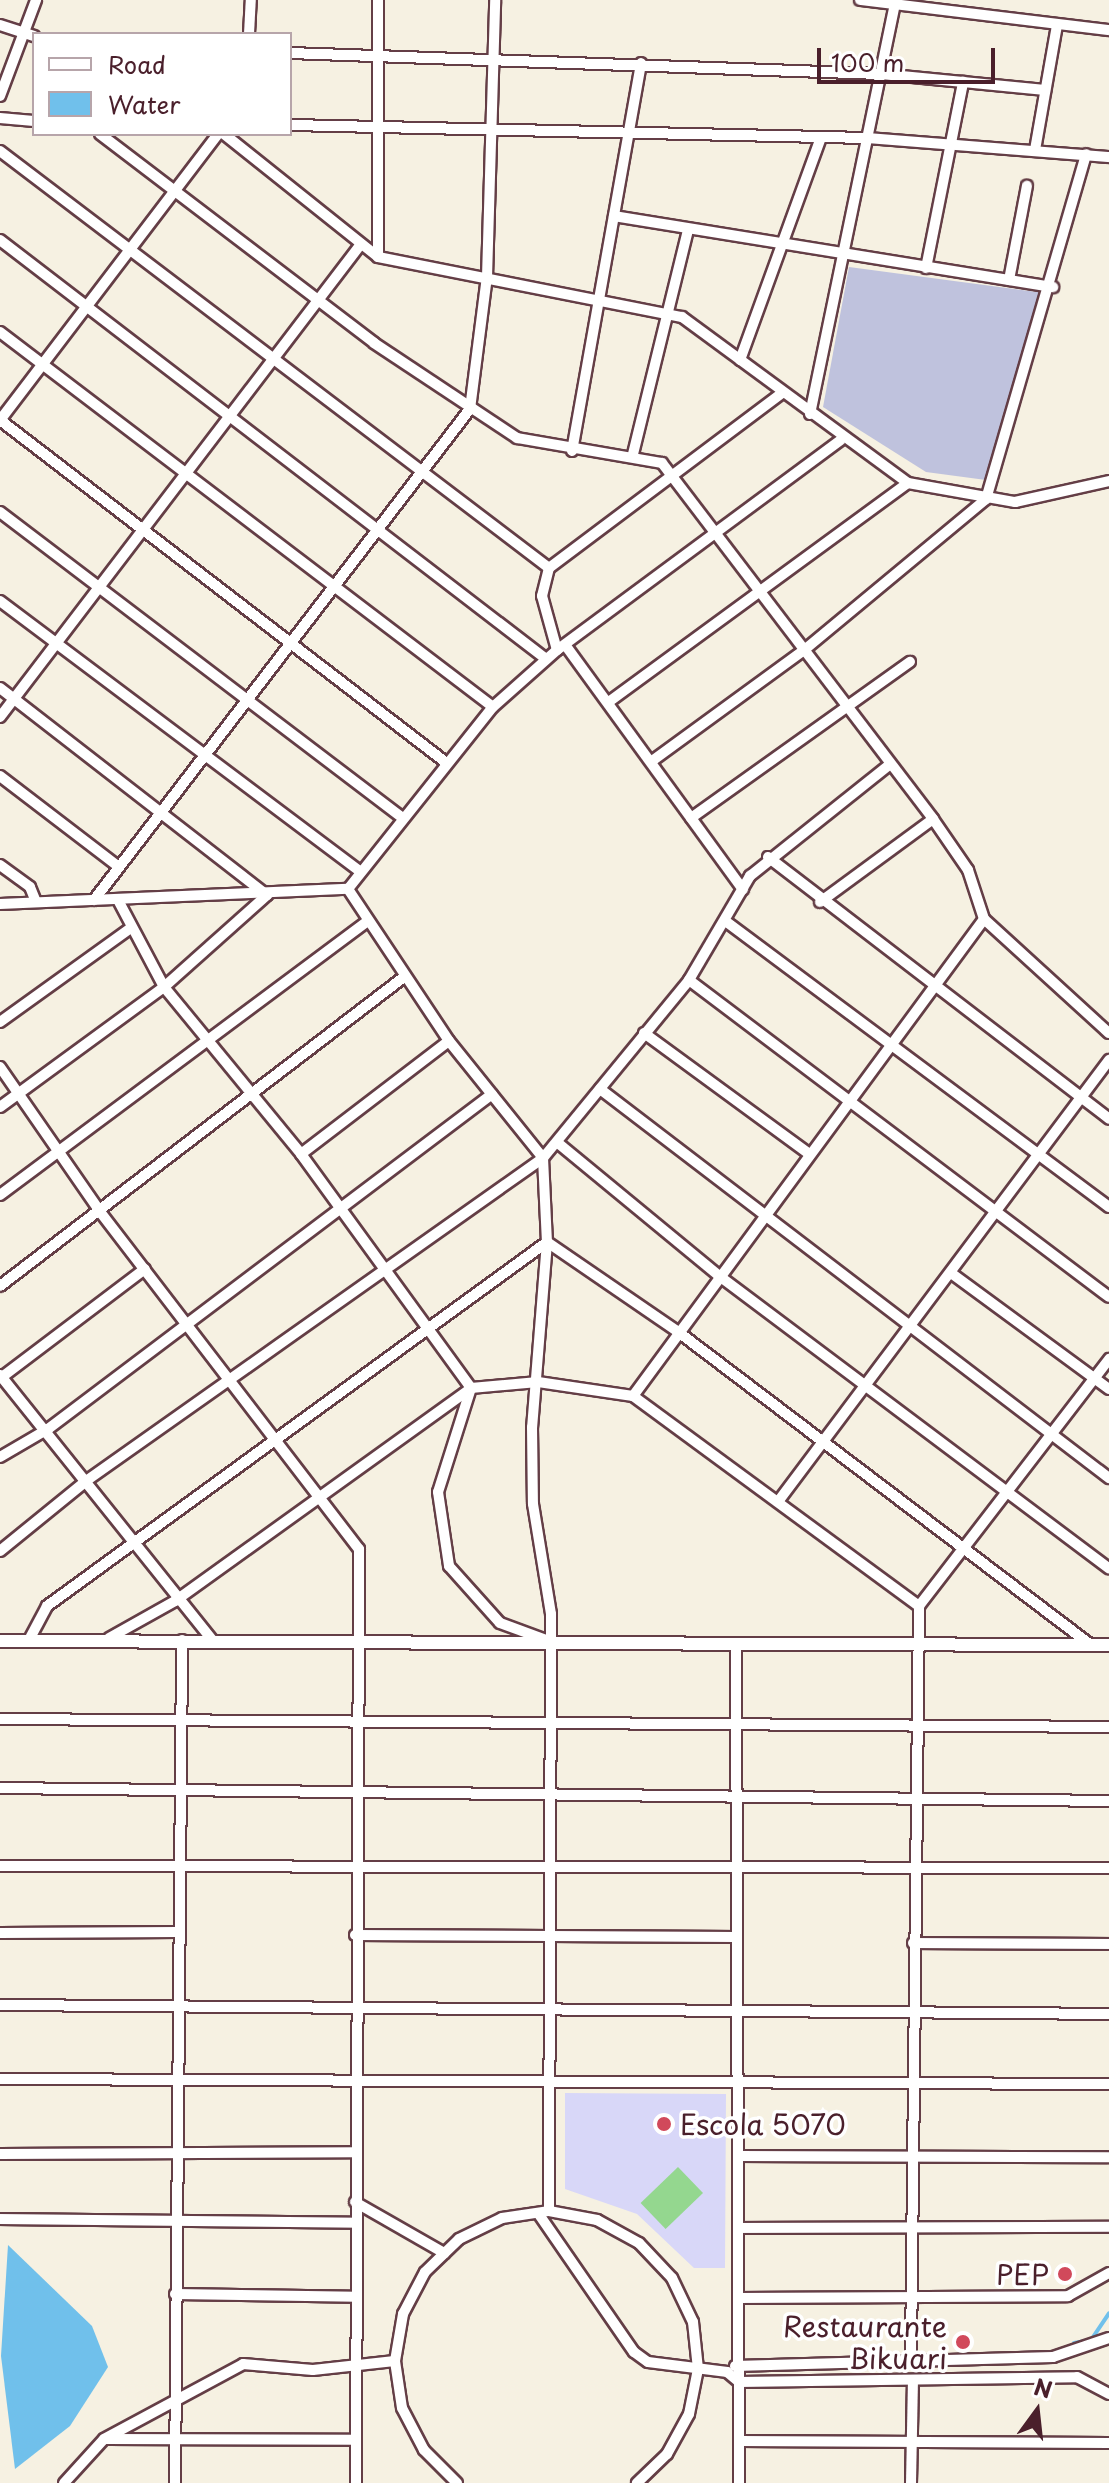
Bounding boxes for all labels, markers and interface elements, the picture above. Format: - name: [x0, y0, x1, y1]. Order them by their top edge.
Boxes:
- legend: [32, 32, 292, 136]
- scale bar: [821, 32, 999, 82]
- text: 100 m: [831, 44, 904, 80]
- text: Road: [108, 46, 166, 82]
- text: Water: [108, 86, 180, 122]
- place label: Escola 5070: [680, 2107, 847, 2141]
- marker: Escola 5070: [655, 2115, 673, 2133]
- place label: PEP: [996, 2257, 1049, 2291]
- marker: PEP: [1056, 2265, 1074, 2283]
- place label: Restaurante Bikuari: [783, 2309, 947, 2375]
- marker: Restaurante Bikuari: [954, 2333, 972, 2351]
- text: N: [1031, 2369, 1056, 2406]
- north arrow: [997, 2371, 1077, 2451]

